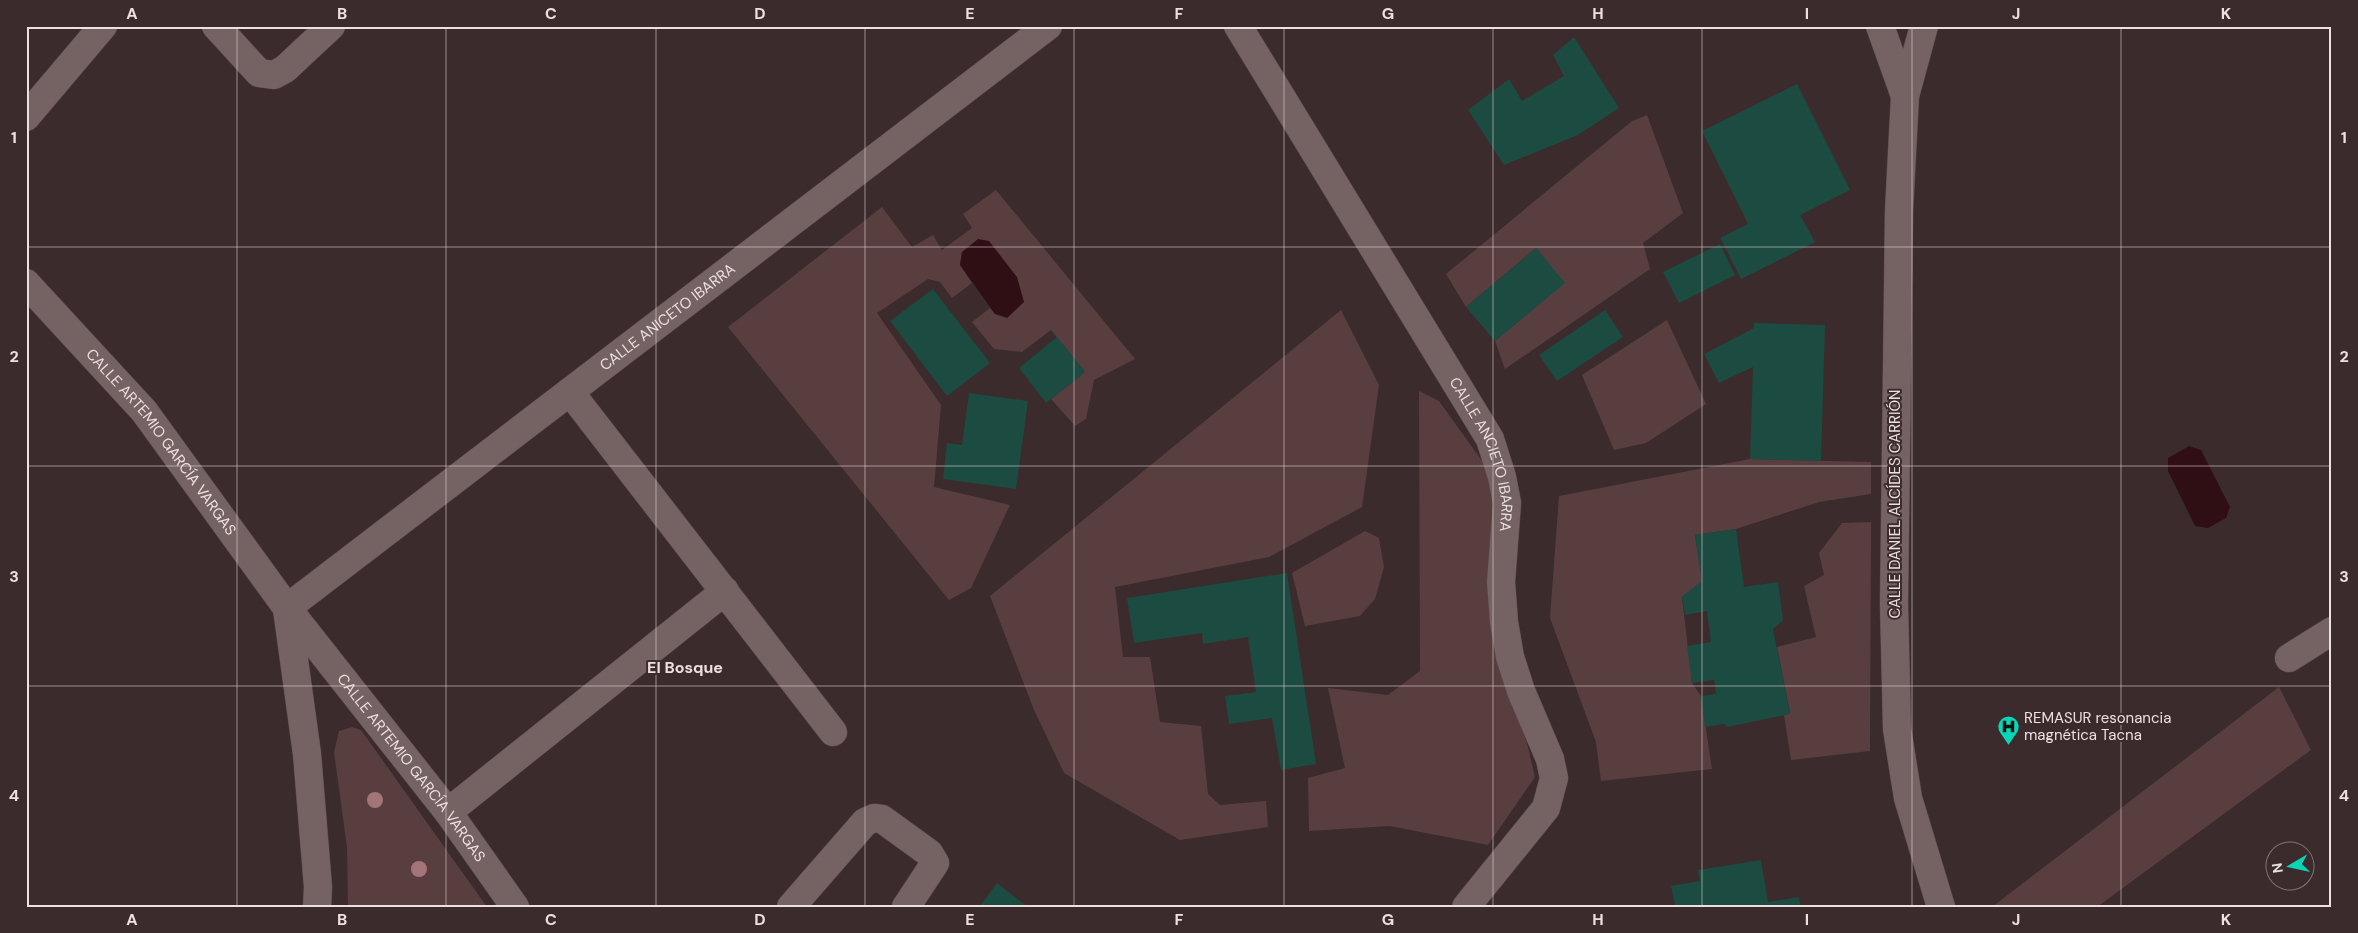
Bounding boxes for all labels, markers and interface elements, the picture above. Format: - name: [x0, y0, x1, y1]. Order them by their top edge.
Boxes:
- text: A: [126, 3, 138, 24]
- text: B: [337, 3, 347, 24]
- text: C: [545, 3, 557, 24]
- text: D: [754, 3, 766, 24]
- text: E: [965, 3, 975, 24]
- text: F: [1175, 3, 1184, 24]
- text: G: [1382, 3, 1394, 24]
- text: H: [1592, 3, 1604, 24]
- text: I: [1805, 3, 1809, 24]
- text: J: [2012, 3, 2020, 24]
- text: K: [2221, 3, 2232, 24]
- text: 1: [11, 127, 17, 148]
- text: 1: [2341, 127, 2347, 148]
- street label: CALLE ANICETO IBARRA: [596, 259, 739, 375]
- street label: CALLE ARTEMIO GARCÍA VARGAS: [82, 344, 241, 539]
- text: 2: [9, 346, 19, 367]
- text: 2: [2339, 346, 2349, 367]
- street label: CALLE ANCIETO IBARRA: [1445, 374, 1517, 532]
- street label: CALLE DANIEL ALCÍDES CARRIÓN: [1885, 390, 1905, 618]
- text: 3: [9, 566, 19, 587]
- text: 3: [2339, 566, 2349, 587]
- district label: El Bosque: [647, 657, 723, 678]
- street label: CALLE ARTEMIO GARCÍA VARGAS: [333, 670, 490, 866]
- place label: REMASUR resonancia magnética Tacna: [2024, 708, 2171, 745]
- hospital icon: REMASUR resonancia magnética Tacna: [1996, 715, 2020, 746]
- text: 4: [9, 785, 19, 806]
- text: 4: [2339, 785, 2349, 806]
- north arrow: [2266, 840, 2316, 890]
- text: N: [2267, 862, 2287, 874]
- text: A: [126, 909, 138, 930]
- text: B: [337, 909, 347, 930]
- text: C: [545, 909, 557, 930]
- text: D: [754, 909, 766, 930]
- text: E: [965, 909, 975, 930]
- text: F: [1175, 909, 1184, 930]
- text: G: [1382, 909, 1394, 930]
- text: H: [1592, 909, 1604, 930]
- text: I: [1805, 909, 1809, 930]
- text: J: [2012, 909, 2020, 930]
- text: K: [2221, 909, 2232, 930]

